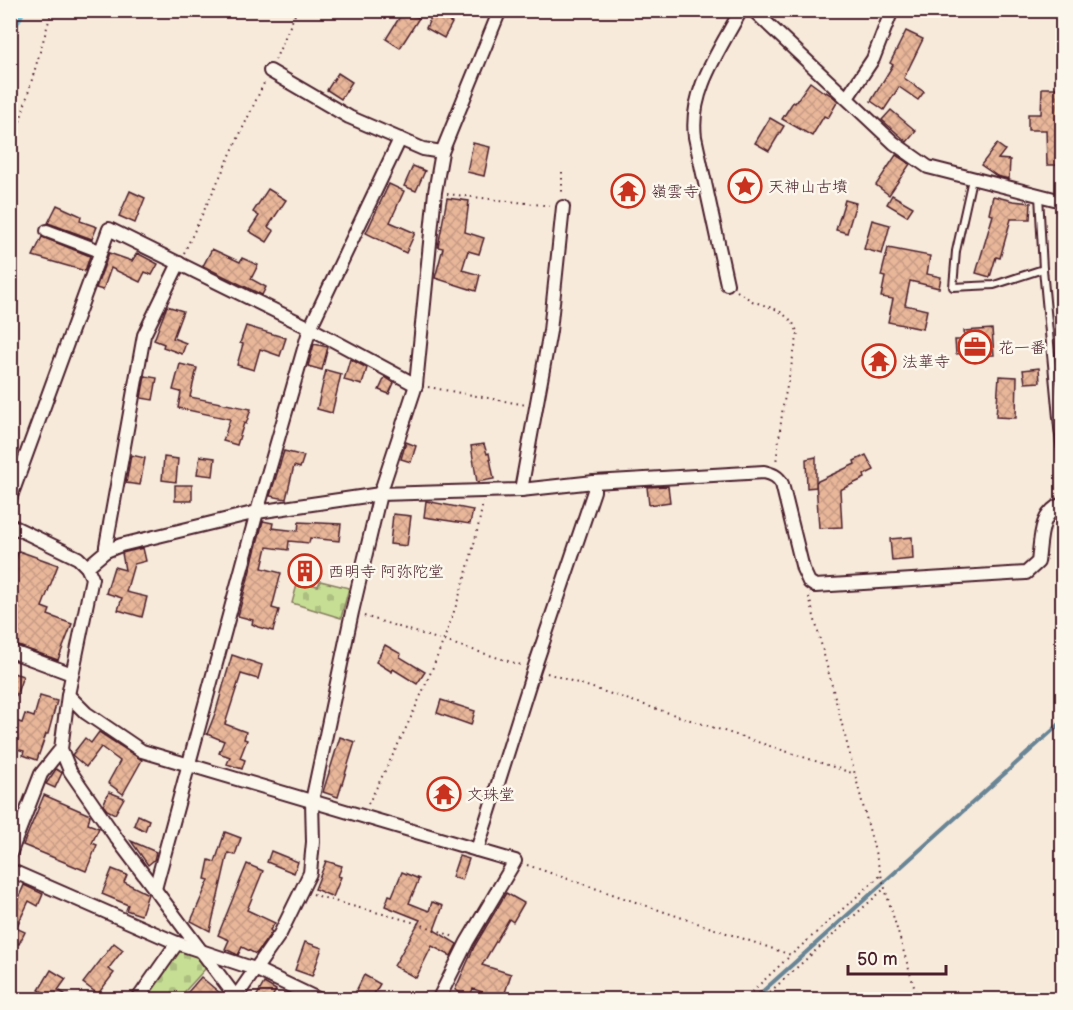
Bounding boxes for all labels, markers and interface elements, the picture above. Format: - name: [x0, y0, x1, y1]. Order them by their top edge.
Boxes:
- place icon: 天神山古墳: [727, 168, 763, 204]
- temple icon: 嶺雲寺: [610, 173, 646, 209]
- place label: 天神山古墳: [768, 178, 848, 197]
- place label: 嶺雲寺: [651, 183, 699, 202]
- office icon: 花一番: [957, 329, 993, 365]
- place label: 花一番: [998, 339, 1046, 358]
- temple icon: 法華寺: [861, 343, 897, 379]
- place label: 法華寺: [902, 353, 950, 372]
- building icon: 西明寺 阿弥陀堂: [287, 553, 323, 589]
- place label: 西明寺 阿弥陀堂: [328, 563, 444, 582]
- temple icon: 文珠堂: [426, 776, 462, 812]
- place label: 文珠堂: [467, 786, 515, 805]
- scale bar: [848, 938, 946, 976]
- text: 50 m: [857, 949, 898, 970]

